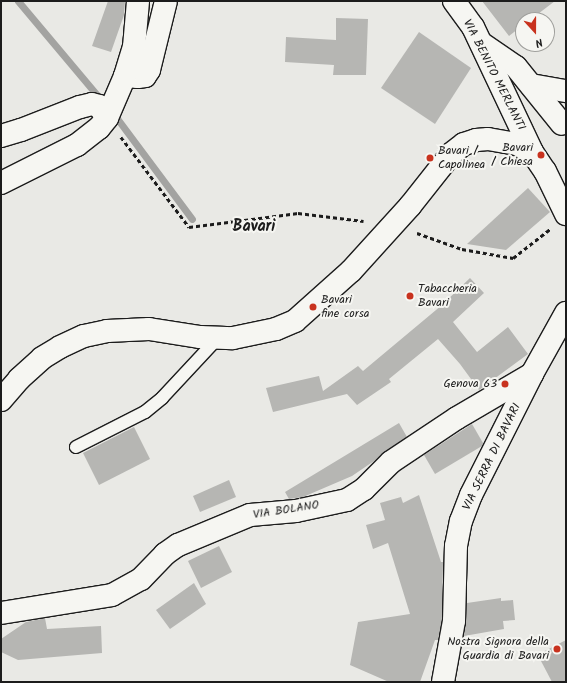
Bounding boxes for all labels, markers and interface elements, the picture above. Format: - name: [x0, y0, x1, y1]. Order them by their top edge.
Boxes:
- north arrow: [515, 12, 555, 52]
- street label: VIA BENITO MERLANTI: [460, 17, 528, 133]
- text: N: [532, 33, 545, 52]
- place label: Bavari / Chiesa: [491, 141, 533, 169]
- place label: Bavari / Capolinea: [438, 144, 485, 172]
- marker: Bavari / Chiesa: [536, 150, 546, 160]
- marker: Bavari / Capolinea: [425, 153, 435, 163]
- district label: Bavari: [232, 217, 276, 237]
- place label: Tabaccheria Bavari: [418, 282, 477, 310]
- marker: Tabaccheria Bavari: [405, 291, 415, 301]
- place label: Bavari fine corsa: [321, 293, 369, 321]
- marker: Bavari fine corsa: [308, 302, 318, 312]
- place label: Genova 63: [443, 377, 497, 391]
- marker: Genova 63: [500, 379, 510, 389]
- street label: VIA SERRA DI BAVARI: [460, 401, 524, 513]
- street label: VIA BOLANO: [252, 498, 320, 522]
- place label: Nostra Signora della Guardia di Bavari: [447, 635, 549, 663]
- marker: Nostra Signora della Guardia di Bavari: [552, 644, 562, 654]

